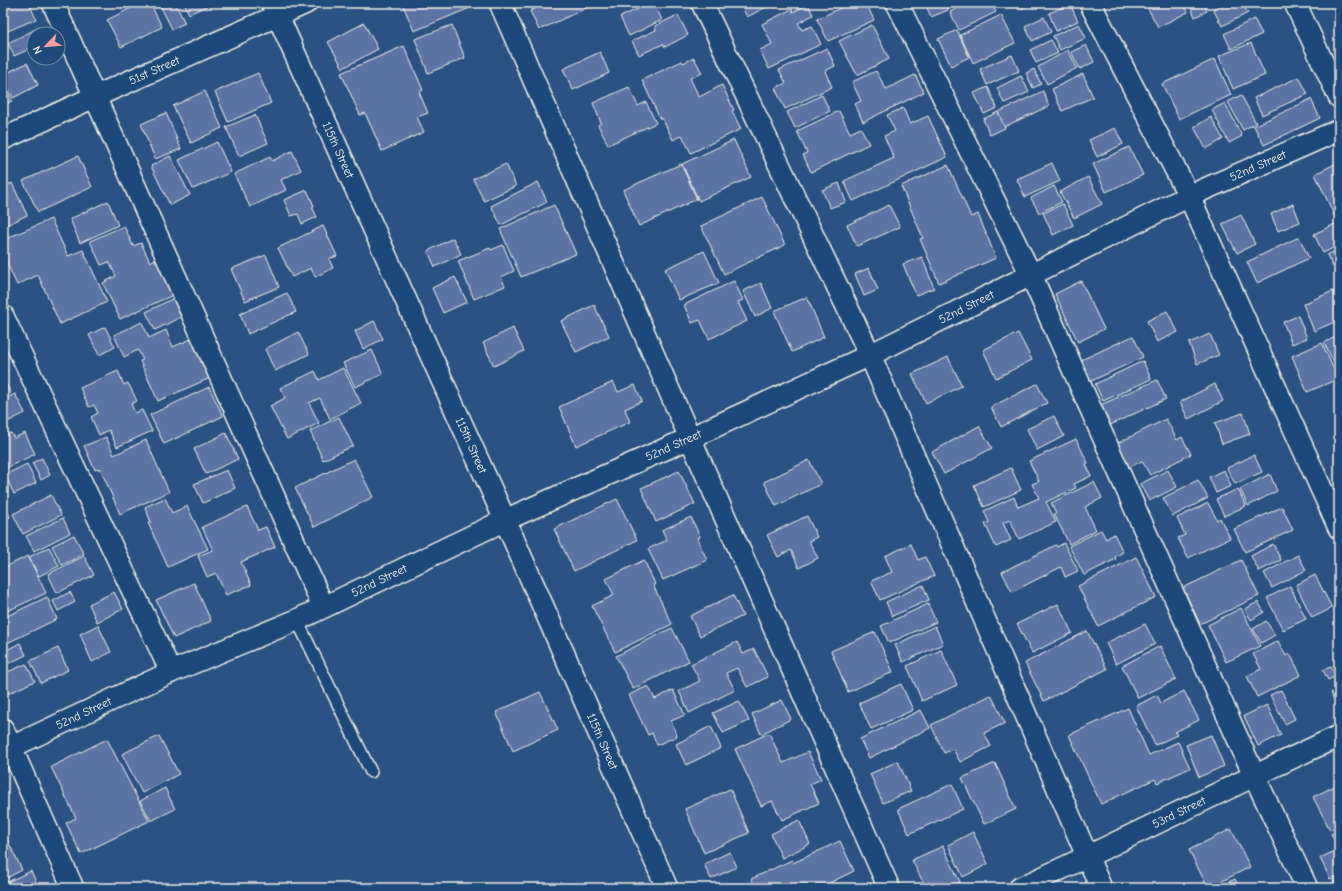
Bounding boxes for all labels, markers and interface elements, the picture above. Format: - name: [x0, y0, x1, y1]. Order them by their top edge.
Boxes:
- north arrow: [26, 26, 66, 66]
- text: N: [30, 44, 45, 56]
- street label: 51st Street: [127, 53, 182, 88]
- street label: 115th Street: [319, 120, 357, 181]
- street label: 52nd Street: [1228, 147, 1289, 184]
- street label: 52nd Street: [936, 287, 997, 327]
- street label: 115th Street: [453, 415, 490, 476]
- street label: 52nd Street: [643, 426, 704, 464]
- street label: 52nd Street: [349, 561, 410, 600]
- street label: 52nd Street: [53, 694, 114, 732]
- street label: 115th Street: [584, 711, 621, 772]
- street label: 53rd Street: [1150, 793, 1208, 831]

